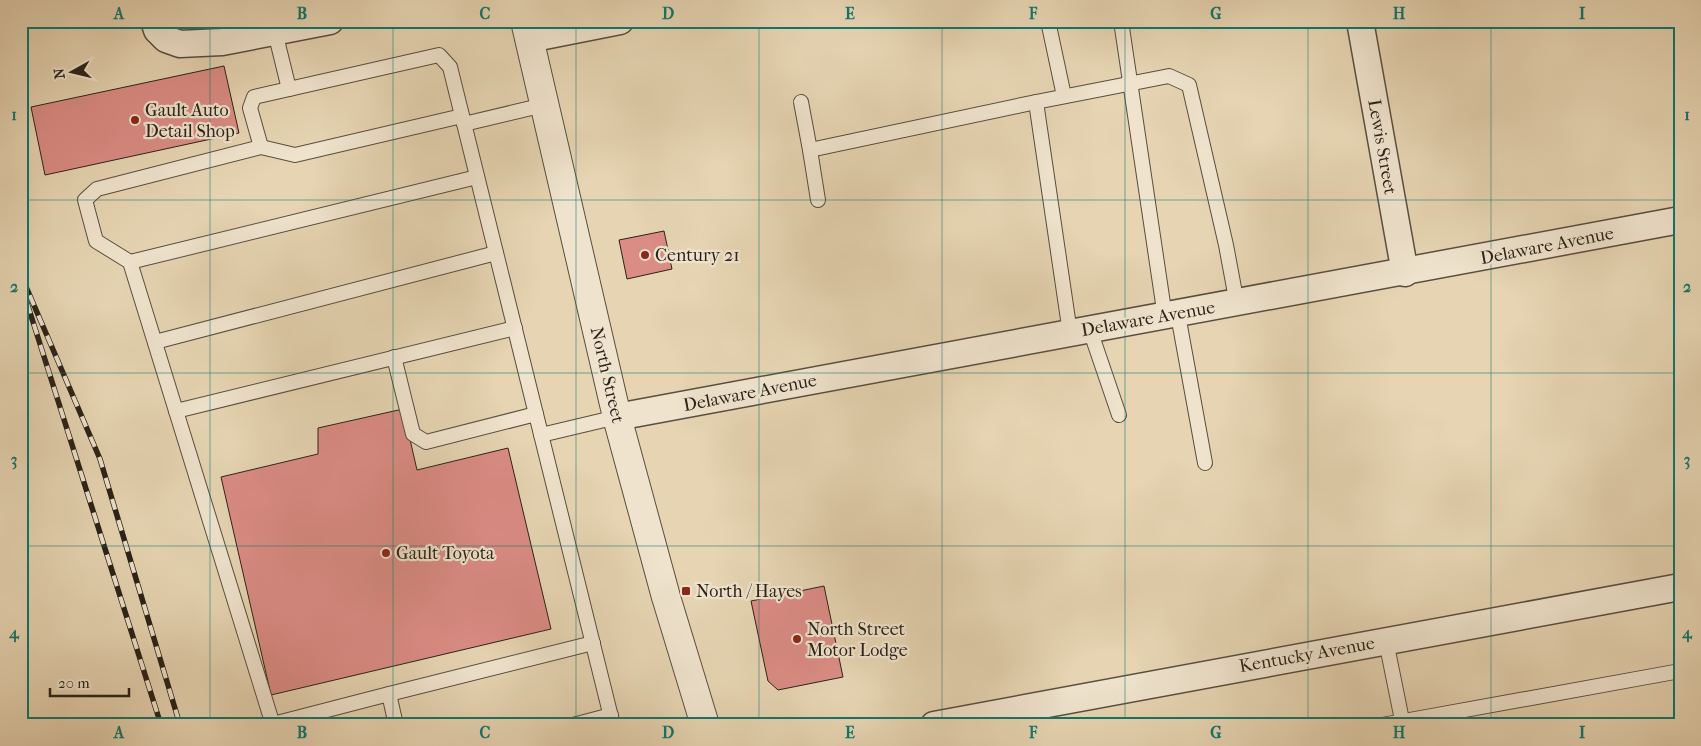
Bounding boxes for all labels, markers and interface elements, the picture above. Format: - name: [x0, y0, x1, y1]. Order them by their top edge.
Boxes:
- text: A: [113, 4, 125, 23]
- text: B: [297, 4, 307, 23]
- text: C: [480, 4, 491, 23]
- text: D: [662, 4, 674, 23]
- text: E: [845, 4, 855, 23]
- text: F: [1028, 4, 1038, 23]
- text: G: [1210, 4, 1222, 23]
- text: H: [1393, 4, 1406, 23]
- text: I: [1579, 4, 1586, 23]
- north arrow: [48, 48, 98, 98]
- text: N: [50, 67, 69, 80]
- street label: Lewis Street: [1363, 98, 1401, 197]
- place label: Gault Auto Detail Shop: [145, 100, 235, 142]
- text: 1: [11, 105, 17, 124]
- text: 1: [1684, 105, 1690, 124]
- marker: Gault Auto Detail Shop: [129, 114, 141, 126]
- street label: Delaware Avenue: [1479, 223, 1616, 269]
- place label: Century 21: [655, 245, 740, 266]
- marker: Century 21: [639, 249, 651, 261]
- text: 2: [10, 277, 18, 296]
- text: 2: [1683, 277, 1691, 296]
- street label: Delaware Avenue: [1079, 297, 1217, 341]
- street label: North Street: [586, 325, 628, 426]
- street label: Delaware Avenue: [682, 370, 819, 416]
- text: 3: [11, 450, 17, 470]
- text: 3: [1684, 450, 1690, 470]
- place label: Gault Toyota: [396, 543, 495, 564]
- marker: Gault Toyota: [380, 547, 392, 559]
- place label: North / Hayes: [696, 581, 802, 602]
- marker: North / Hayes: [680, 585, 692, 597]
- place label: North Street Motor Lodge: [807, 619, 908, 661]
- text: 4: [8, 623, 20, 643]
- text: 4: [1681, 623, 1693, 643]
- marker: North Street Motor Lodge: [791, 633, 803, 645]
- street label: Kentucky Avenue: [1238, 633, 1376, 677]
- scale bar: [50, 666, 129, 698]
- text: 20 m: [58, 674, 90, 692]
- text: A: [113, 723, 125, 742]
- text: B: [297, 723, 307, 742]
- text: C: [480, 723, 491, 742]
- text: D: [662, 723, 674, 742]
- text: E: [845, 723, 855, 742]
- text: F: [1028, 723, 1038, 742]
- text: G: [1210, 723, 1222, 742]
- text: H: [1393, 723, 1406, 742]
- text: I: [1579, 723, 1586, 742]

